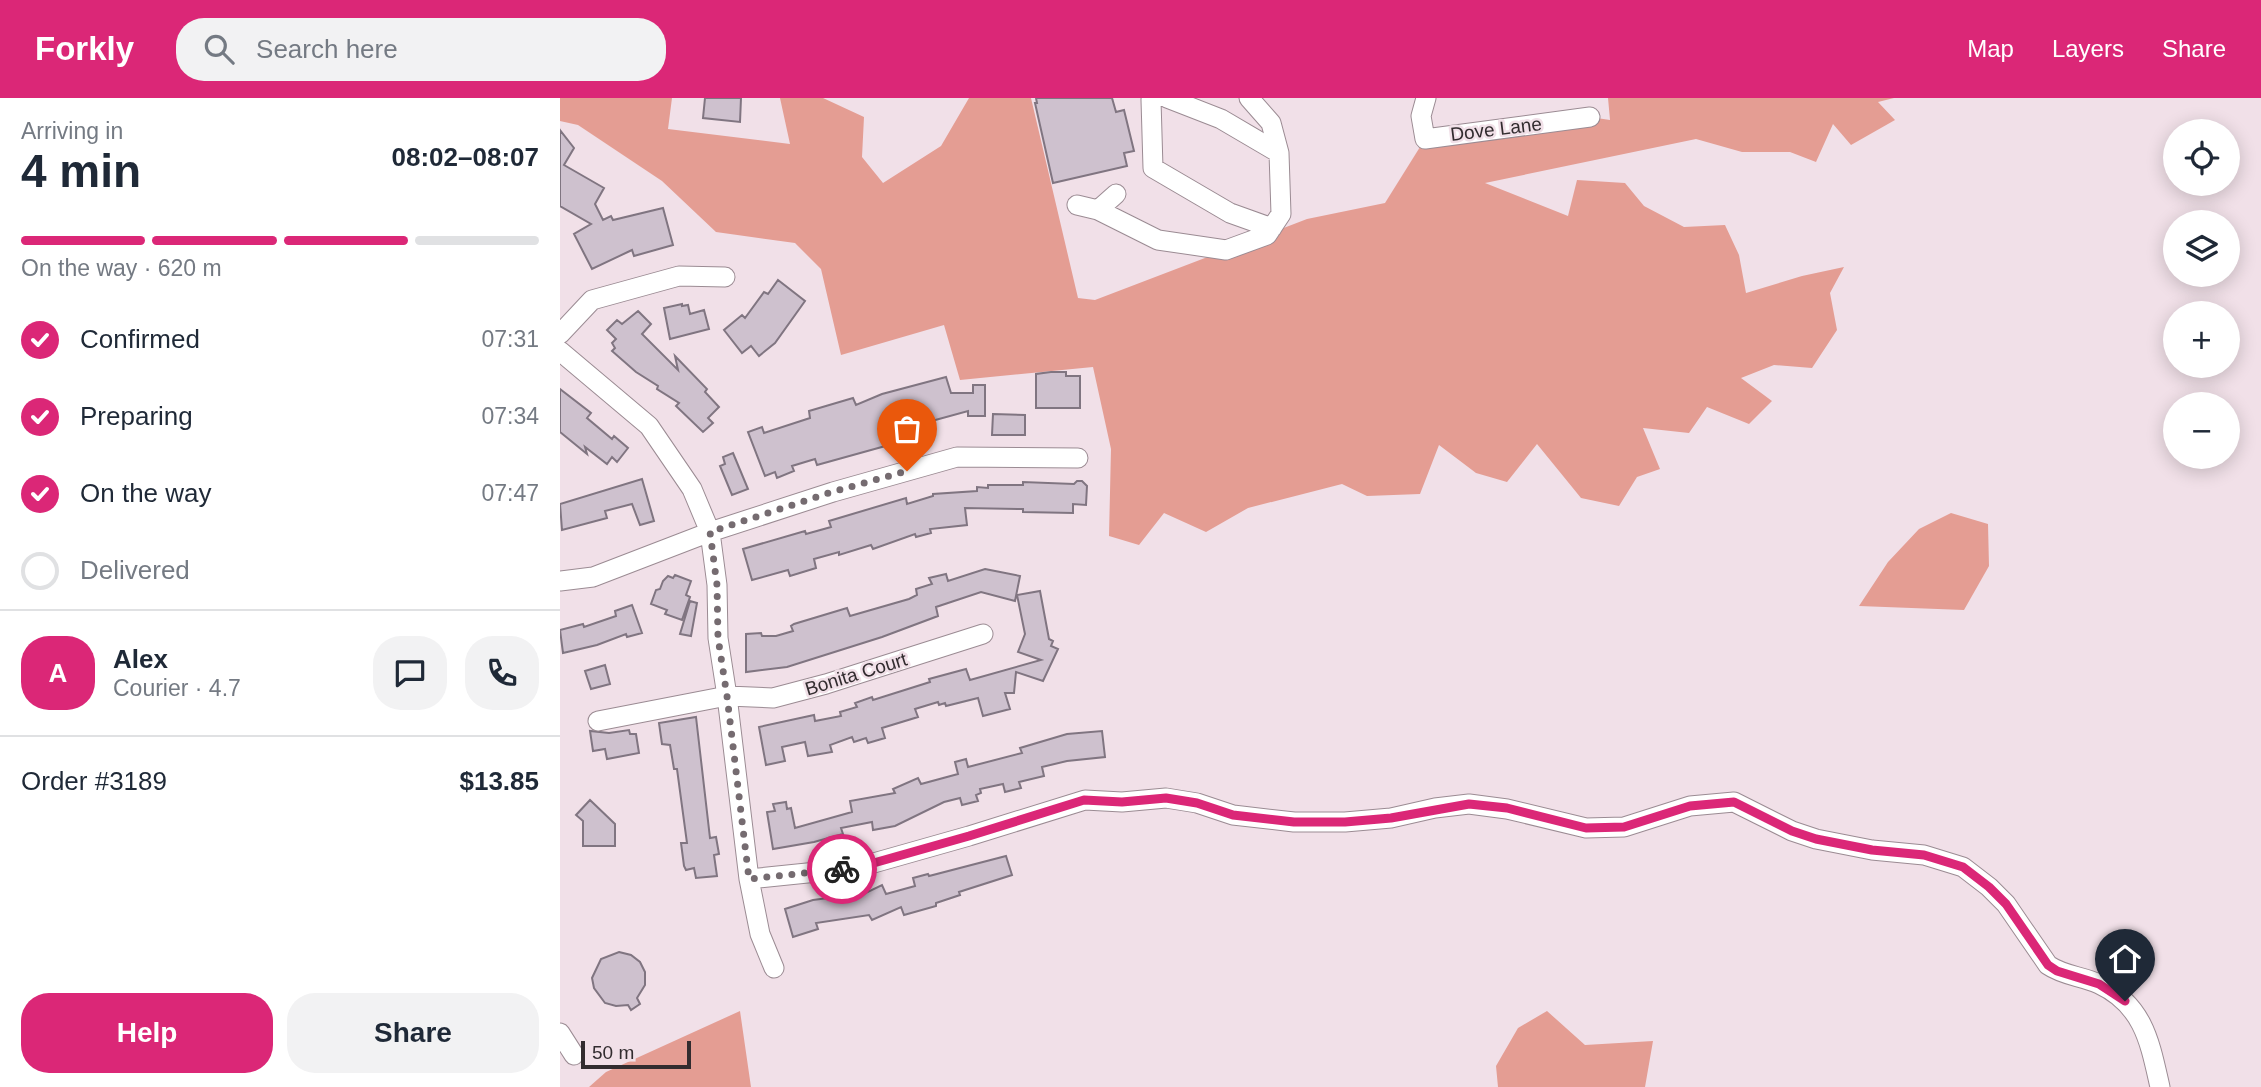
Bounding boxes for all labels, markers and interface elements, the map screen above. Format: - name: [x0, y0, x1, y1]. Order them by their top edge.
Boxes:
- search box: [176, 18, 666, 81]
- text: Forkly: [35, 30, 134, 67]
- icon: search: [200, 30, 238, 68]
- text: Search here: [256, 34, 398, 64]
- text: Map: [1967, 35, 2014, 62]
- text: Layers: [2052, 35, 2124, 62]
- text: Share: [2162, 35, 2226, 62]
- street label: Dove Lane: [1449, 113, 1543, 145]
- text: Arriving in: [21, 118, 123, 144]
- map controls: [2163, 119, 2240, 469]
- button: locate: [2163, 119, 2240, 196]
- text: 08:02–08:07: [392, 142, 539, 172]
- text: 4 min: [21, 145, 141, 197]
- button: layers: [2163, 210, 2240, 287]
- text: On the way · 620 m: [21, 255, 222, 281]
- button: +: [2163, 301, 2240, 378]
- icon: check: [21, 321, 59, 359]
- text: Confirmed: [80, 324, 200, 354]
- text: 07:31: [481, 326, 539, 352]
- button: −: [2163, 392, 2240, 469]
- icon: check: [21, 398, 59, 436]
- pin: [877, 399, 937, 471]
- text: Preparing: [80, 401, 193, 431]
- text: 07:34: [481, 403, 539, 429]
- icon: bag: [888, 410, 926, 448]
- icon: check: [21, 475, 59, 513]
- text: On the way: [80, 478, 212, 508]
- text: 07:47: [481, 480, 539, 506]
- text: Delivered: [80, 555, 190, 585]
- button: chat: [373, 636, 447, 710]
- button: phone: [465, 636, 539, 710]
- text: Alex: [113, 644, 168, 674]
- street label: Bonita Court: [802, 648, 910, 699]
- text: A: [49, 658, 67, 688]
- text: Courier · 4.7: [113, 675, 241, 701]
- text: Order #3189: [21, 766, 167, 796]
- text: $13.85: [459, 766, 539, 796]
- courier: [807, 834, 877, 904]
- icon: bike: [823, 850, 861, 888]
- pin: [2095, 929, 2155, 1001]
- icon: home: [2106, 940, 2144, 978]
- button: Help: [21, 993, 273, 1073]
- button: Share: [287, 993, 539, 1073]
- scale bar: [581, 1038, 691, 1070]
- text: 50 m: [592, 1042, 634, 1063]

